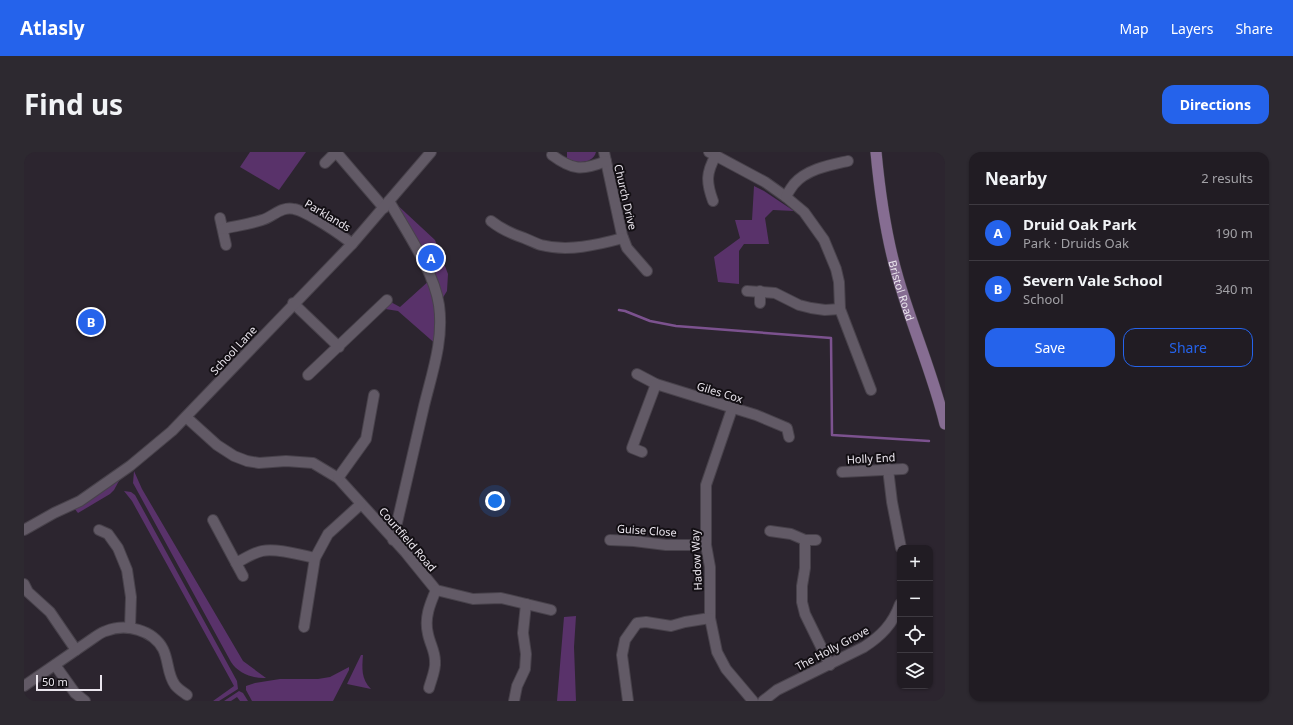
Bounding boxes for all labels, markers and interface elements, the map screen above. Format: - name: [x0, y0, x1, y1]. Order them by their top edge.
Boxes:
- text: Atlasly: [20, 15, 85, 41]
- text: Map: [1120, 19, 1149, 38]
- text: Layers: [1171, 19, 1213, 38]
- text: Share: [1235, 19, 1273, 38]
- text: Find us: [24, 85, 123, 123]
- button: Directions: [1162, 85, 1269, 124]
- street label: Church Drive: [611, 163, 641, 231]
- text: Nearby: [985, 167, 1047, 190]
- text: 2 results: [1201, 169, 1253, 187]
- street label: Parklands: [302, 195, 354, 235]
- text: Druid Oak Park: [1023, 214, 1137, 234]
- text: A: [994, 224, 1003, 242]
- text: 190 m: [1215, 224, 1253, 242]
- text: Park · Druids Oak: [1023, 234, 1129, 252]
- pin: A: [418, 243, 444, 273]
- street label: Bristol Road: [886, 258, 919, 323]
- text: Severn Vale School: [1023, 270, 1163, 290]
- text: B: [994, 280, 1002, 298]
- text: 340 m: [1215, 280, 1253, 298]
- text: School: [1023, 290, 1064, 308]
- pin: B: [78, 307, 104, 337]
- street label: School Lane: [206, 322, 260, 378]
- button: Save: [985, 328, 1115, 367]
- button: Share: [1123, 328, 1253, 367]
- street label: Giles Cox: [695, 378, 745, 406]
- street label: Holly End: [846, 449, 896, 467]
- your location: [485, 491, 505, 511]
- street label: Courtfield Road: [376, 504, 440, 574]
- street label: Guise Close: [617, 520, 677, 540]
- street label: Hadow Way: [687, 529, 705, 591]
- map controls: [897, 545, 933, 689]
- button: +: [897, 545, 933, 581]
- button: −: [897, 581, 933, 617]
- button: locate: [897, 617, 933, 653]
- street label: The Holly Grove: [792, 622, 872, 674]
- button: layers: [897, 653, 933, 689]
- scale bar: [36, 673, 102, 692]
- text: 50 m: [42, 674, 68, 689]

